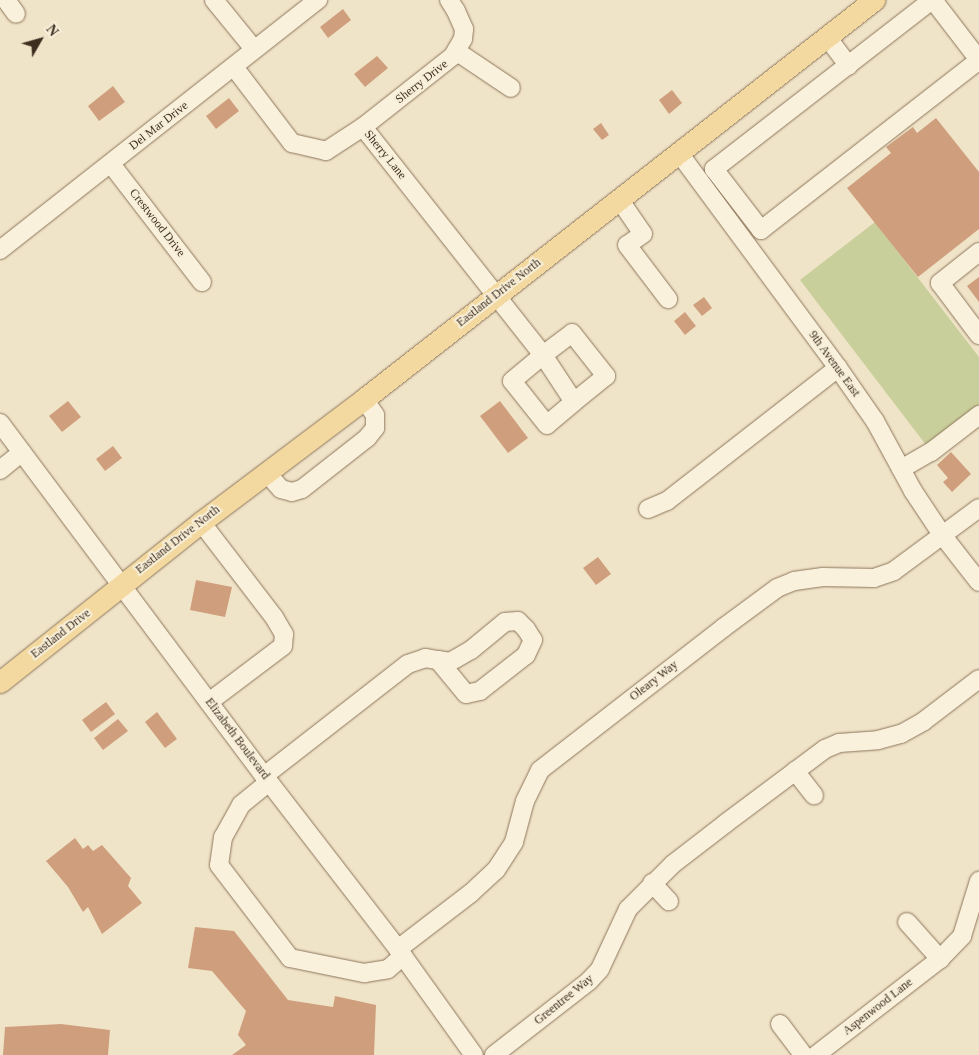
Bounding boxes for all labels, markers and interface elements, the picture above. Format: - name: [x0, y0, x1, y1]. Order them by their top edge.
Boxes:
- north arrow: [15, 15, 65, 65]
- text: N: [43, 22, 61, 39]
- street label: Sherry Drive: [393, 57, 451, 107]
- street label: Del Mar Drive: [127, 99, 191, 153]
- street label: Sherry Lane: [361, 128, 409, 182]
- street label: Crestwood Drive: [126, 186, 188, 260]
- street label: Eastland Drive North: [454, 256, 544, 330]
- street label: 9th Avenue East: [805, 328, 863, 400]
- street label: Eastland Drive North: [133, 503, 223, 577]
- street label: Eastland Drive: [28, 606, 94, 662]
- street label: Oleary Way: [627, 658, 681, 704]
- street label: Elizabeth Boulevard: [202, 695, 272, 783]
- street label: Greentree Way: [531, 972, 597, 1028]
- street label: Aspenwood Lane: [840, 975, 916, 1039]

